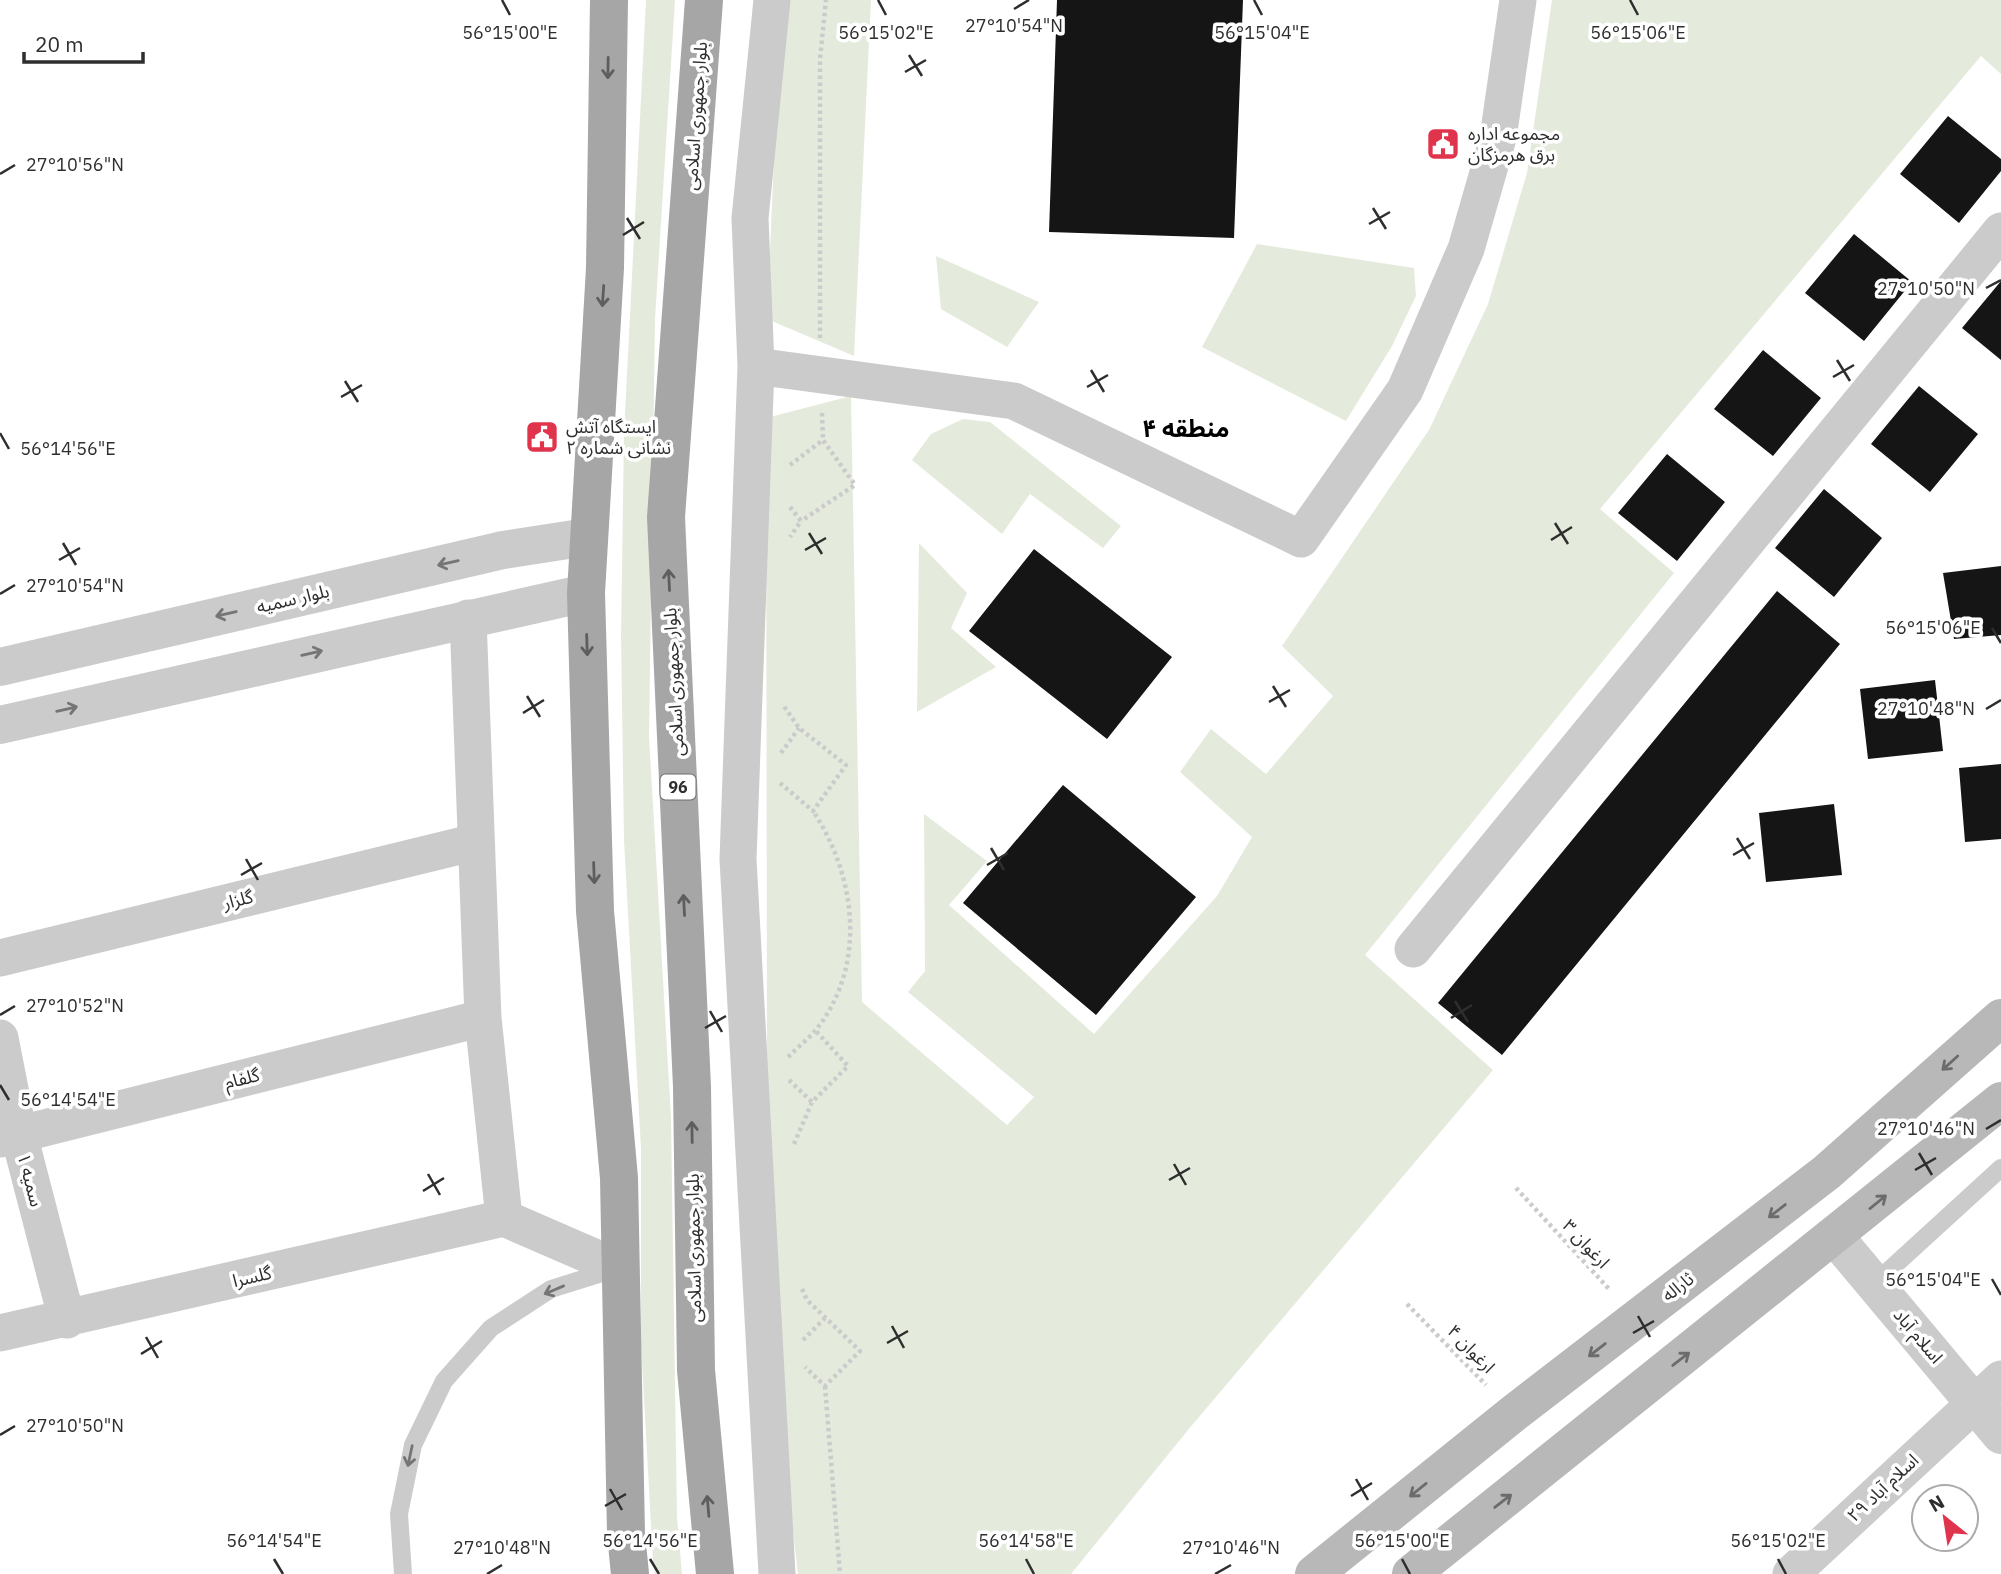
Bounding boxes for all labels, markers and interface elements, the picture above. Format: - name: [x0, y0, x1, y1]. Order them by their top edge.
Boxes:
- text: 27°10'54"N: [965, 14, 1063, 37]
- scale bar: [24, 21, 144, 65]
- text: 56°15'00"E: [462, 21, 558, 44]
- text: 56°15'02"E: [838, 21, 934, 44]
- text: 56°15'04"E: [1214, 21, 1310, 44]
- text: 56°15'06"E: [1590, 21, 1686, 44]
- text: 20 m: [35, 30, 84, 58]
- street label: بلوار جمهوری اسلامی: [679, 41, 712, 191]
- one-way arrow: [601, 56, 615, 79]
- place label: مجموعه اداره برق هرمزگان: [1468, 122, 1560, 166]
- public building icon: مجموعه اداره برق هرمزگان: [1424, 125, 1462, 163]
- text: 27°10'56"N: [26, 153, 124, 176]
- text: 27°10'50"N: [1877, 277, 1975, 300]
- one-way arrow: [596, 284, 609, 306]
- district label: منطقه ۴: [1143, 412, 1229, 444]
- place label: ایستگاه آتش نشانی شماره ۲: [566, 415, 671, 459]
- public building icon: ایستگاه آتش نشانی شماره ۲: [523, 418, 561, 456]
- text: 56°14'56"E: [20, 437, 116, 460]
- one-way arrow: [437, 557, 460, 570]
- one-way arrow: [663, 568, 676, 591]
- text: 27°10'54"N: [26, 574, 124, 597]
- street label: بلوار سمیه: [254, 579, 331, 618]
- street label: بلوار جمهوری اسلامی: [658, 607, 689, 757]
- one-way arrow: [215, 608, 238, 622]
- text: 56°15'06"E: [1885, 616, 1981, 639]
- one-way arrow: [581, 633, 594, 656]
- one-way arrow: [300, 646, 323, 659]
- text: 27°10'48"N: [1877, 697, 1975, 720]
- one-way arrow: [55, 702, 77, 715]
- road number: 96: [660, 774, 696, 800]
- one-way arrow: [587, 861, 600, 884]
- street label: گلزار: [219, 885, 256, 915]
- one-way arrow: [677, 894, 690, 917]
- text: 27°10'52"N: [26, 994, 124, 1017]
- one-way arrow: [1941, 1055, 1959, 1071]
- street label: گلفام: [222, 1063, 263, 1097]
- text: 56°14'54"E: [20, 1088, 116, 1111]
- text: 27°10'46"N: [1877, 1117, 1975, 1140]
- one-way arrow: [686, 1121, 699, 1144]
- street label: سمیه ۱: [12, 1151, 49, 1209]
- street label: بلوار جمهوری اسلامی: [681, 1173, 706, 1323]
- one-way arrow: [1868, 1194, 1886, 1210]
- one-way arrow: [1768, 1203, 1787, 1218]
- street label: ارغوان ۳: [1558, 1214, 1615, 1273]
- street label: گلسرا: [230, 1261, 274, 1292]
- street label: ثاراله: [1657, 1267, 1698, 1306]
- text: 56°15'04"E: [1885, 1268, 1981, 1291]
- one-way arrow: [544, 1284, 565, 1297]
- street label: اسلام آباد: [1886, 1303, 1948, 1370]
- street label: ارغوان ۴: [1443, 1319, 1500, 1378]
- one-way arrow: [1588, 1342, 1607, 1357]
- one-way arrow: [1671, 1352, 1690, 1367]
- text: 27°10'50"N: [26, 1414, 124, 1437]
- one-way arrow: [403, 1444, 417, 1467]
- street label: اسلام آباد ۲۹: [1842, 1449, 1925, 1529]
- one-way arrow: [1410, 1483, 1428, 1498]
- north arrow: [1910, 1483, 1980, 1553]
- text: N: [1925, 1489, 1948, 1517]
- one-way arrow: [1493, 1493, 1511, 1509]
- one-way arrow: [701, 1495, 714, 1518]
- text: 56°14'54"E: [226, 1529, 322, 1552]
- text: 56°14'56"E: [602, 1529, 698, 1552]
- text: 56°14'58"E: [978, 1529, 1074, 1552]
- text: 56°15'00"E: [1354, 1529, 1450, 1552]
- text: 56°15'02"E: [1730, 1529, 1826, 1552]
- text: 27°10'48"N: [453, 1536, 551, 1559]
- text: 27°10'46"N: [1182, 1536, 1280, 1559]

